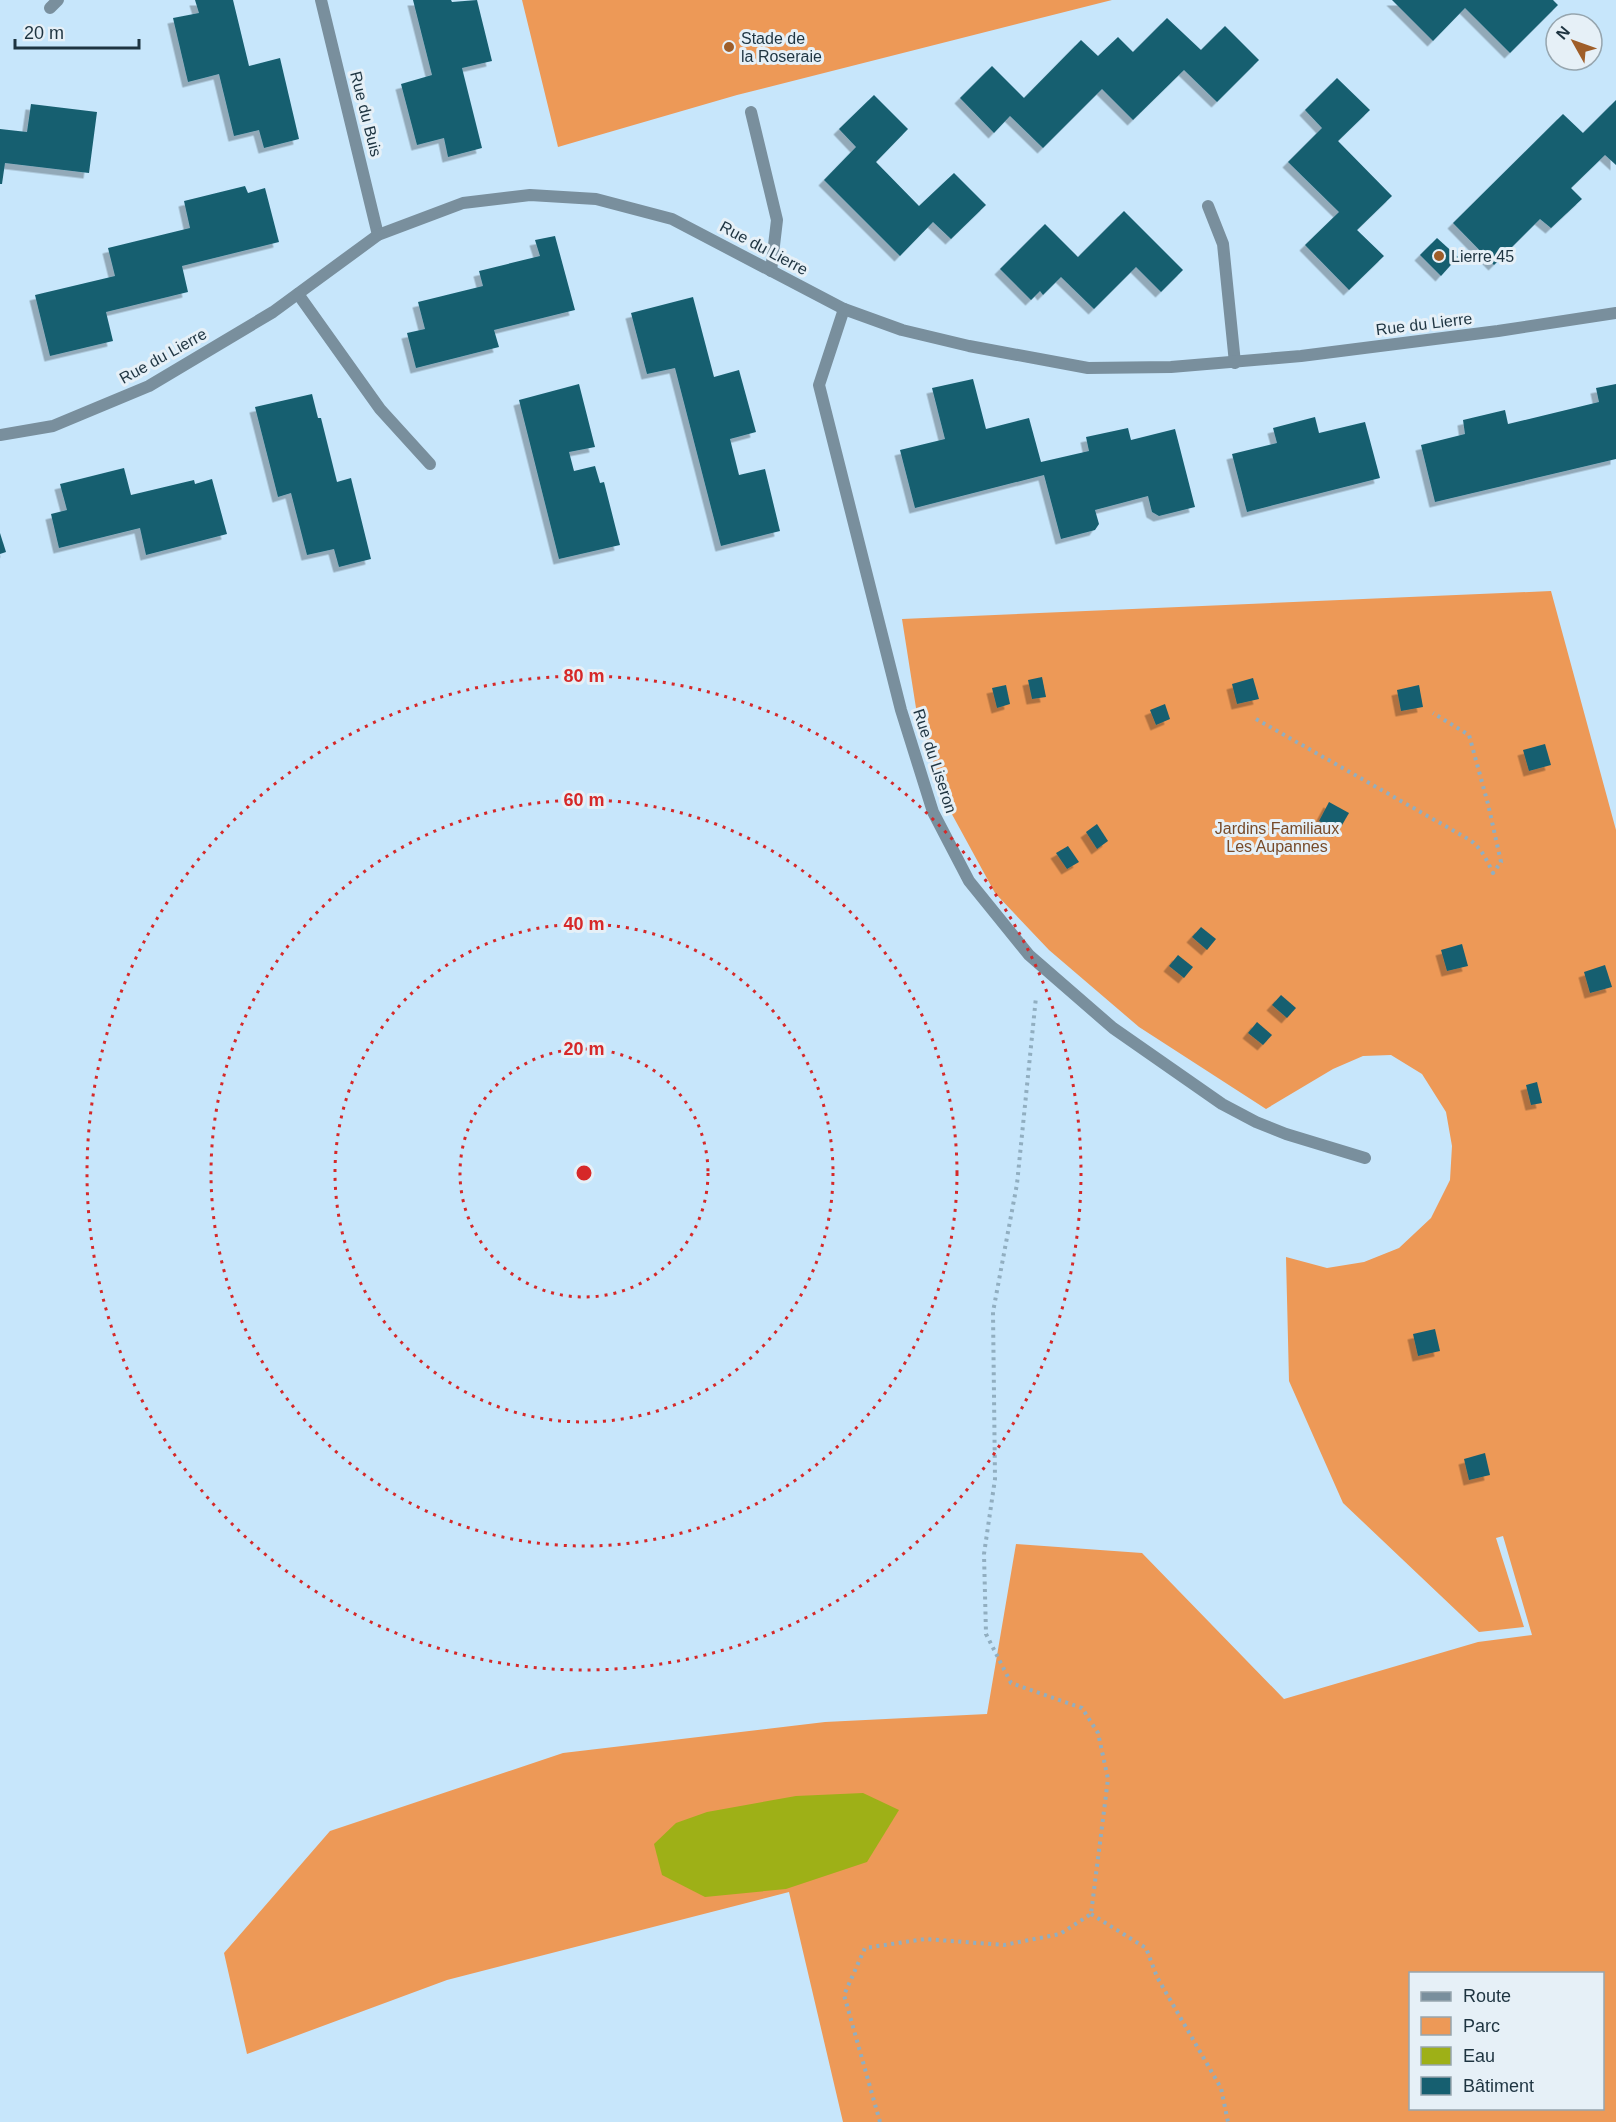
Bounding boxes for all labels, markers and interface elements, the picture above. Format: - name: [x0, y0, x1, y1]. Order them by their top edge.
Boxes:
- scale bar: [15, 12, 140, 50]
- north arrow: [1544, 12, 1604, 72]
- text: 20 m: [24, 23, 64, 43]
- text: N: [1553, 23, 1573, 43]
- place label: Stade de la Roseraie: [741, 30, 822, 65]
- marker: Stade de la Roseraie: [722, 40, 736, 54]
- street label: Rue du Buis: [347, 70, 385, 158]
- street label: Rue du Lierre: [717, 218, 811, 278]
- place label: Lierre 45: [1451, 248, 1514, 265]
- marker: Lierre 45: [1432, 249, 1446, 263]
- street label: Rue du Lierre: [1375, 310, 1473, 338]
- street label: Rue du Lierre: [116, 325, 210, 387]
- text: 80 m: [563, 666, 605, 686]
- street label: Rue du Liseron: [910, 707, 960, 815]
- text: 60 m: [563, 790, 605, 810]
- park label: Jardins Familiaux Les Aupannes: [1215, 820, 1339, 855]
- text: 40 m: [563, 914, 605, 934]
- text: 20 m: [563, 1039, 605, 1059]
- centre of rings: [574, 1163, 594, 1183]
- legend: [1409, 1972, 1604, 2110]
- text: Route: [1463, 1986, 1511, 2006]
- text: Parc: [1463, 2016, 1500, 2036]
- text: Eau: [1463, 2046, 1495, 2066]
- text: Bâtiment: [1463, 2076, 1534, 2096]

